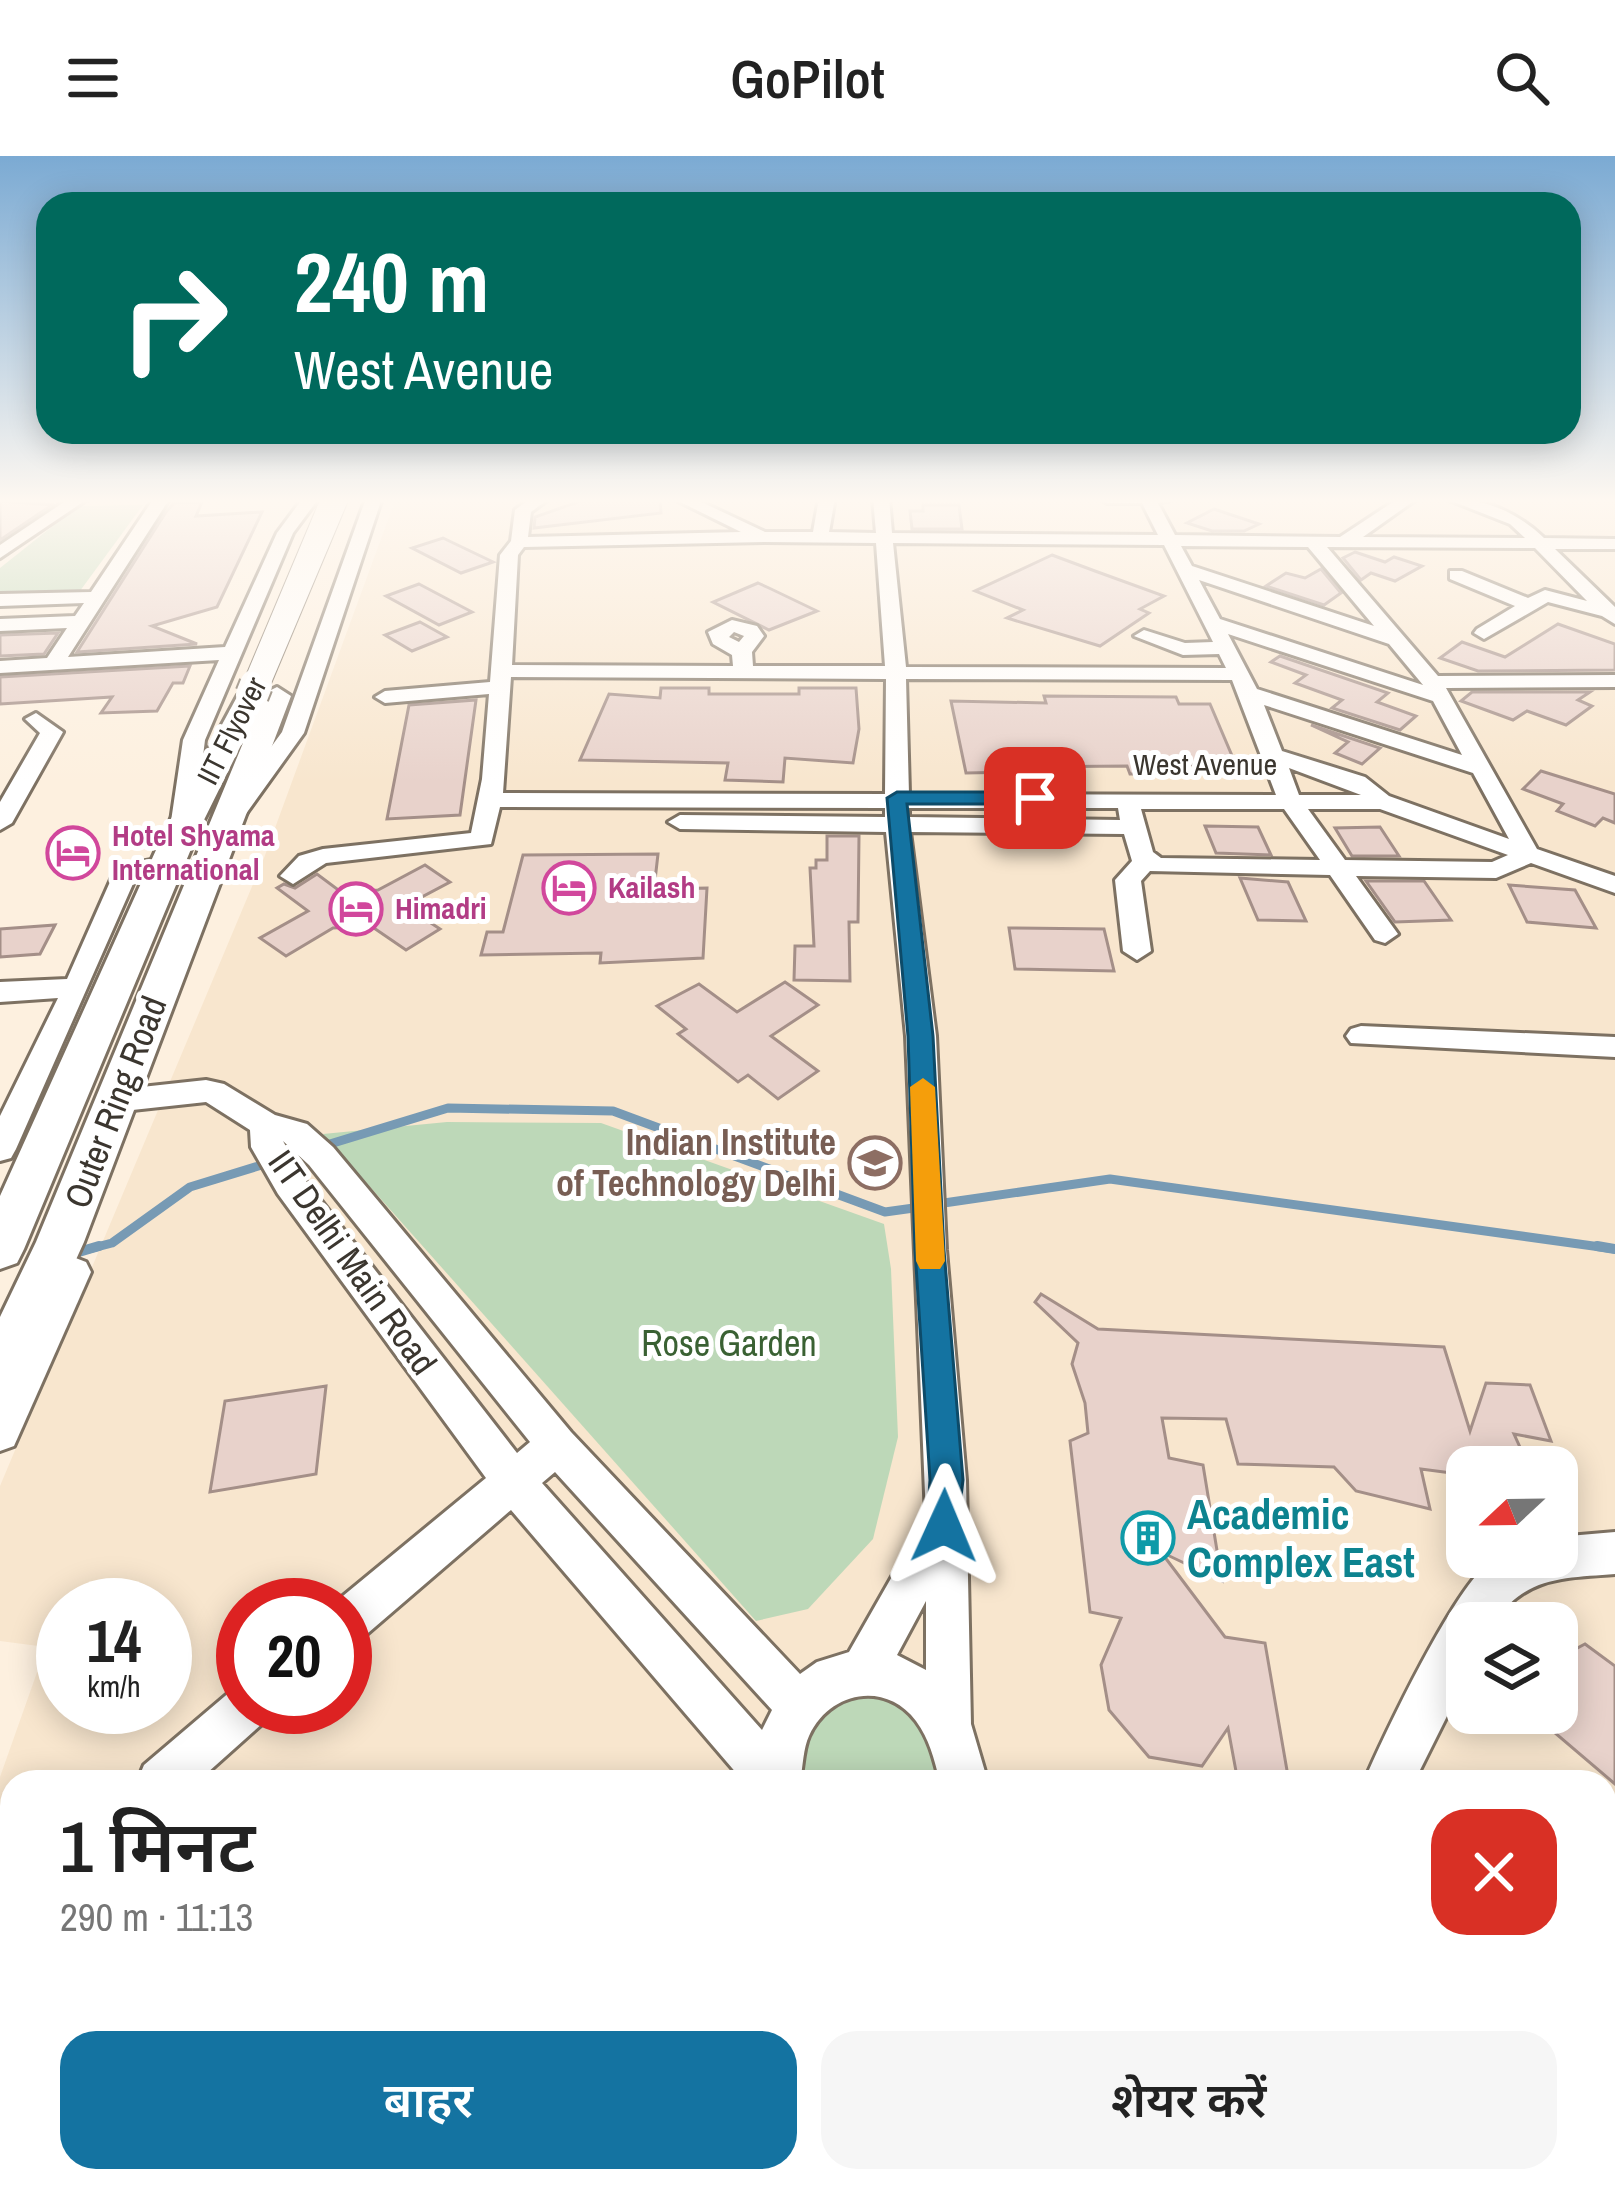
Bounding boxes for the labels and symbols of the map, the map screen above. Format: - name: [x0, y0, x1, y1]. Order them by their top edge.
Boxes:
- street label: IIT Flyover: [187, 669, 276, 791]
- street label: West Avenue: [1133, 744, 1277, 784]
- pin: [984, 747, 1086, 849]
- place label: Hotel Shyama International: [112, 815, 275, 889]
- hotel icon: Hotel Shyama International: [45, 825, 101, 881]
- hotel icon: Kailash: [541, 860, 597, 916]
- place label: Kailash: [608, 867, 696, 907]
- hotel icon: Himadri: [328, 881, 384, 937]
- place label: Himadri: [395, 888, 487, 928]
- street label: Outer Ring Road: [53, 989, 177, 1215]
- place label: Indian Institute of Technology Delhi: [556, 1118, 836, 1207]
- school or university icon: Indian Institute of Technology Delhi: [847, 1135, 903, 1191]
- street label: IIT Delhi Main Road: [258, 1140, 448, 1384]
- park label: Rose Garden: [641, 1319, 817, 1367]
- north arrow: [1446, 1446, 1578, 1578]
- position arrow: [881, 1463, 1007, 1589]
- place label: Academic Complex East: [1187, 1486, 1415, 1590]
- building icon: Academic Complex East: [1120, 1510, 1176, 1566]
- speed limit sign: 20: [216, 1578, 372, 1734]

